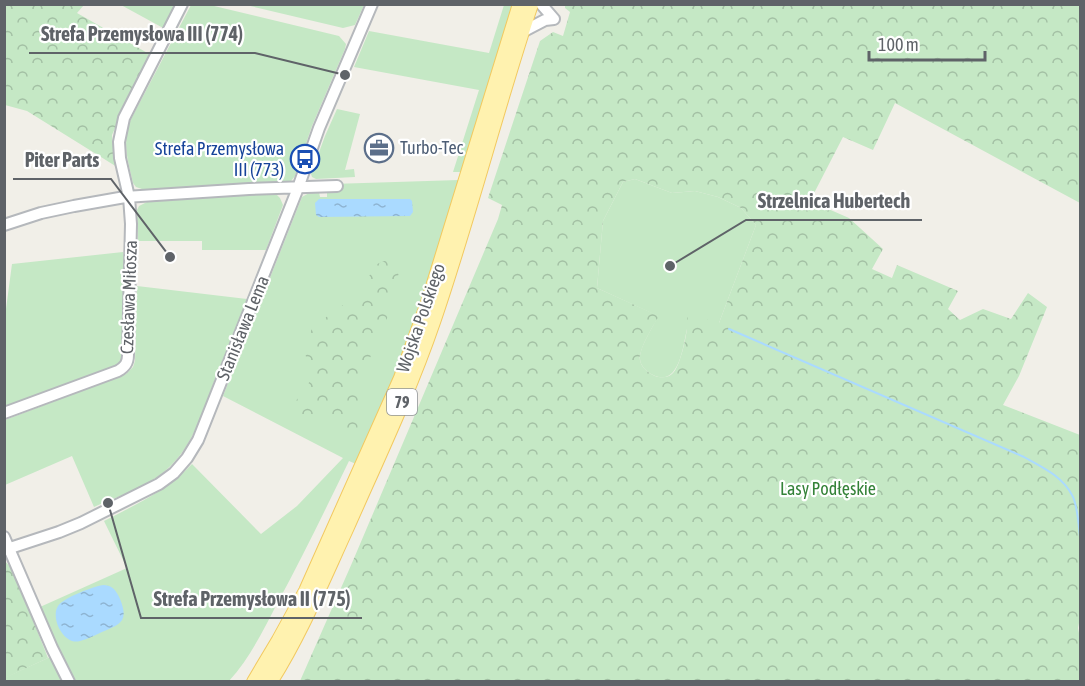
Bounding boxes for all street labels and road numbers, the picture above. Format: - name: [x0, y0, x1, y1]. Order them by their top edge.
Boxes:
- street label: Czesława Miłosza: [116, 240, 141, 354]
- street label: Wojska Polskiego: [392, 261, 449, 375]
- street label: Stanisława Lema: [212, 272, 273, 383]
- road number: 79: [387, 389, 417, 415]

